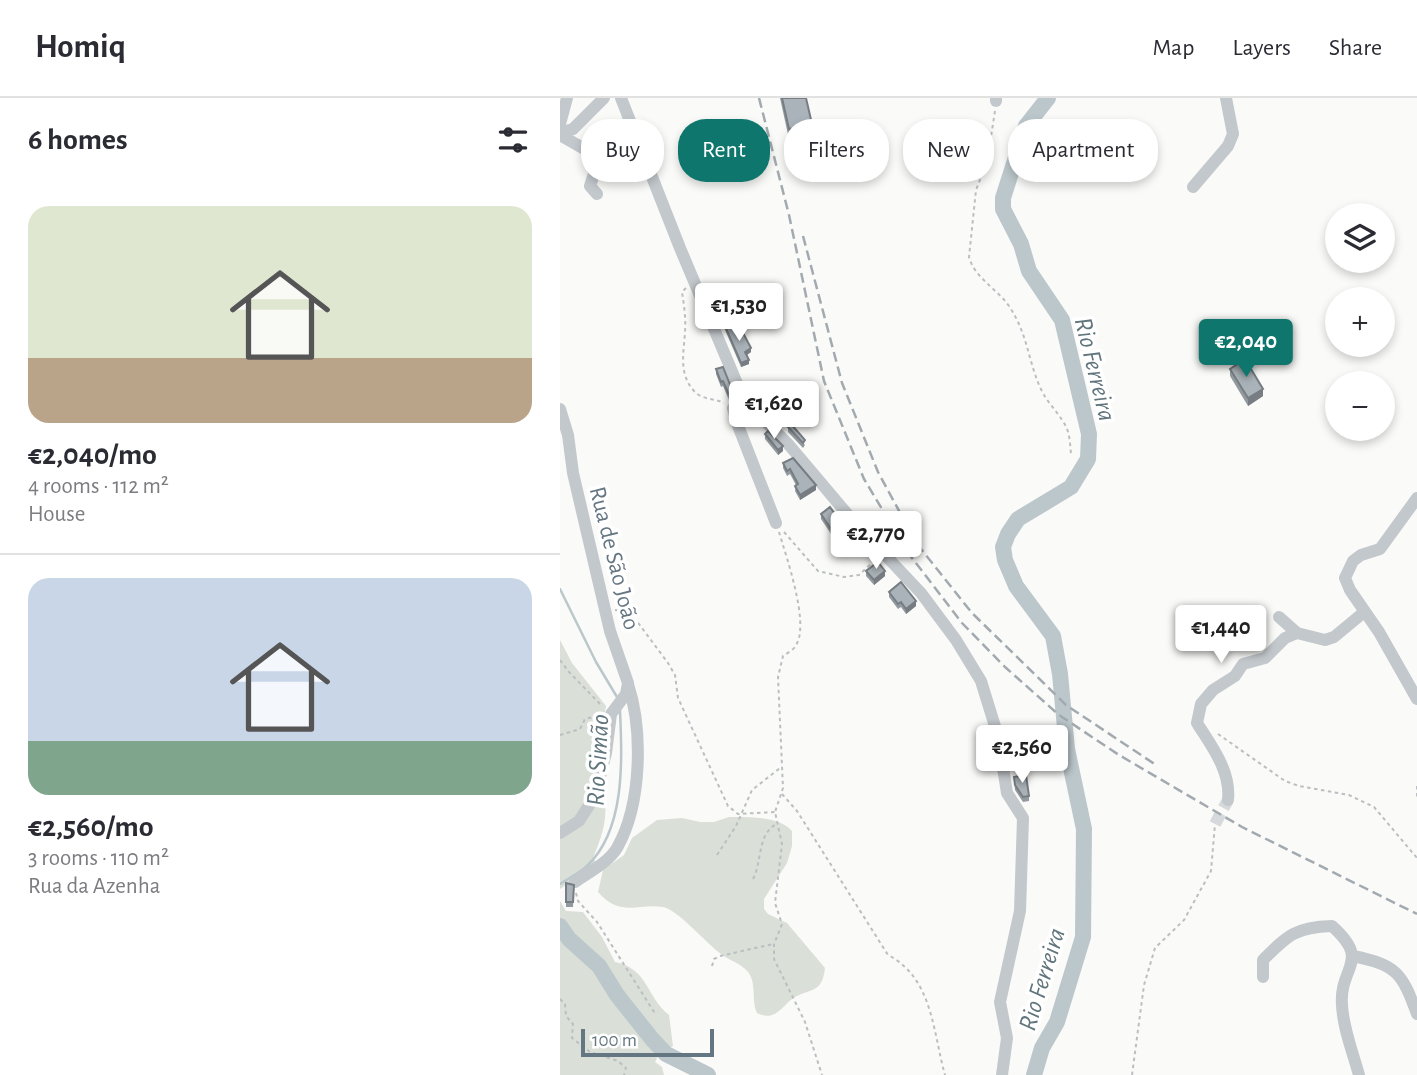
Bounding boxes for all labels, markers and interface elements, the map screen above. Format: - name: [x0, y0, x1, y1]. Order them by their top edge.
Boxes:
- text: Homiq: [35, 31, 126, 64]
- text: Map: [1152, 36, 1194, 60]
- text: Layers: [1232, 36, 1291, 60]
- text: Share: [1329, 36, 1382, 60]
- chip: Buy: [581, 119, 664, 182]
- chip: Rent: [678, 119, 770, 182]
- chip: Filters: [784, 119, 889, 182]
- chip: New: [903, 119, 994, 182]
- chip: Apartment: [1008, 119, 1158, 182]
- icon: filters: [494, 121, 532, 159]
- text: 6 homes: [28, 125, 128, 155]
- map controls: [1325, 203, 1395, 441]
- button: layers: [1325, 203, 1395, 273]
- icon: home: [217, 252, 343, 378]
- pin: €1,530: [682, 284, 796, 343]
- button: +: [1325, 287, 1395, 357]
- text: €1,530: [711, 294, 767, 317]
- water label: Rio Ferreira: [1070, 315, 1120, 424]
- pin: €2,040: [1189, 320, 1303, 379]
- text: €2,040: [1215, 330, 1277, 353]
- button: −: [1325, 371, 1395, 441]
- pin: €1,620: [717, 382, 831, 441]
- text: €1,620: [745, 392, 803, 415]
- text: €2,040/mo: [28, 440, 157, 470]
- text: 4 rooms · 112 m²: [28, 475, 169, 498]
- street label: Rua de São João: [585, 484, 643, 632]
- text: House: [28, 503, 85, 526]
- pin: €2,770: [819, 512, 933, 571]
- text: €2,770: [847, 522, 905, 545]
- pin: €1,440: [1164, 606, 1278, 665]
- text: €1,440: [1191, 616, 1251, 639]
- icon: home: [217, 624, 343, 750]
- water label: Rio Simão: [583, 713, 613, 807]
- pin: €2,560: [965, 726, 1079, 785]
- text: €2,560: [992, 736, 1052, 759]
- text: €2,560/mo: [28, 812, 154, 842]
- text: 3 rooms · 110 m²: [28, 847, 169, 870]
- text: Rua da Azenha: [28, 875, 160, 898]
- water label: Rio Ferreira: [1014, 925, 1070, 1034]
- scale bar: [581, 1026, 714, 1058]
- text: 100 m: [592, 1031, 637, 1050]

